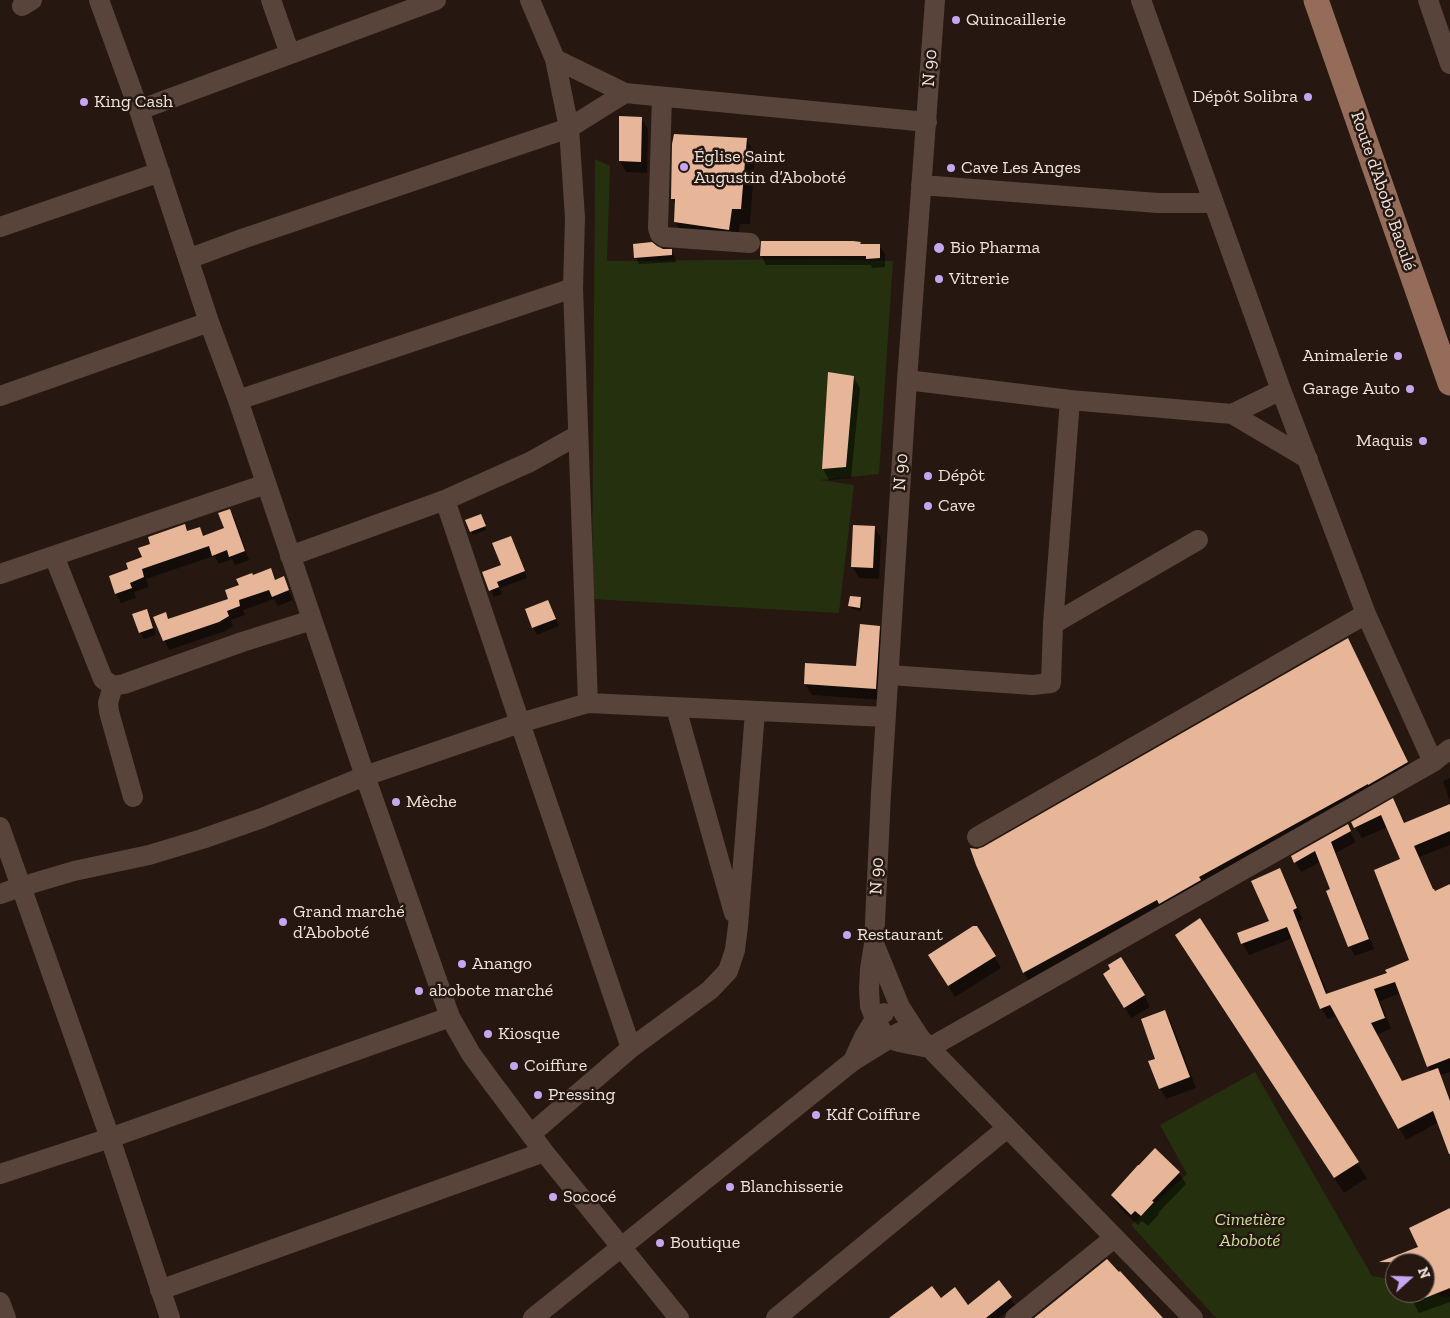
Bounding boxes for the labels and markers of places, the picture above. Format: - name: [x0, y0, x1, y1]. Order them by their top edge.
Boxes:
- place label: Quincaillerie: [966, 9, 1066, 31]
- marker: Quincaillerie: [950, 14, 962, 26]
- place label: Dépôt Solibra: [1192, 86, 1298, 108]
- place label: King Cash: [94, 91, 173, 113]
- marker: Dépôt Solibra: [1302, 91, 1314, 103]
- marker: King Cash: [78, 96, 90, 108]
- place label: Église Saint Augustin d’Aboboté: [694, 146, 846, 188]
- place label: Cave Les Anges: [961, 157, 1081, 179]
- marker: Église Saint Augustin d’Aboboté: [678, 161, 690, 173]
- marker: Cave Les Anges: [945, 162, 957, 174]
- place label: Bio Pharma: [950, 237, 1040, 259]
- marker: Bio Pharma: [932, 241, 946, 255]
- place label: Vitrerie: [949, 268, 1009, 290]
- marker: Vitrerie: [933, 273, 945, 285]
- place label: Animalerie: [1302, 345, 1388, 367]
- marker: Animalerie: [1392, 350, 1404, 362]
- place label: Garage Auto: [1303, 378, 1400, 400]
- marker: Garage Auto: [1404, 383, 1416, 395]
- place label: Maquis: [1356, 430, 1413, 452]
- marker: Maquis: [1417, 435, 1429, 447]
- place label: Dépôt: [938, 465, 985, 487]
- marker: Dépôt: [922, 470, 934, 482]
- place label: Cave: [938, 495, 975, 517]
- marker: Cave: [922, 500, 934, 512]
- place label: Mèche: [406, 791, 457, 813]
- marker: Mèche: [390, 796, 402, 808]
- place label: Grand marché d’Aboboté: [293, 901, 405, 944]
- marker: Grand marché d’Aboboté: [277, 916, 289, 928]
- place label: Restaurant: [857, 924, 943, 946]
- marker: Restaurant: [841, 929, 853, 941]
- place label: Anango: [472, 953, 532, 975]
- marker: Anango: [456, 958, 468, 970]
- place label: abobote marché: [429, 980, 553, 1002]
- marker: abobote marché: [413, 985, 425, 997]
- place label: Kiosque: [498, 1023, 560, 1045]
- marker: Kiosque: [482, 1028, 494, 1040]
- place label: Coiffure: [524, 1055, 587, 1077]
- marker: Coiffure: [508, 1060, 520, 1072]
- place label: Pressing: [548, 1084, 615, 1106]
- marker: Pressing: [532, 1089, 544, 1101]
- place label: Kdf Coiffure: [826, 1104, 920, 1126]
- marker: Kdf Coiffure: [810, 1109, 822, 1121]
- place label: Blanchisserie: [740, 1176, 843, 1198]
- marker: Blanchisserie: [724, 1181, 736, 1193]
- place label: Sococé: [563, 1186, 616, 1208]
- marker: Sococé: [547, 1191, 559, 1203]
- place label: Boutique: [670, 1232, 740, 1254]
- marker: Boutique: [654, 1237, 666, 1249]

